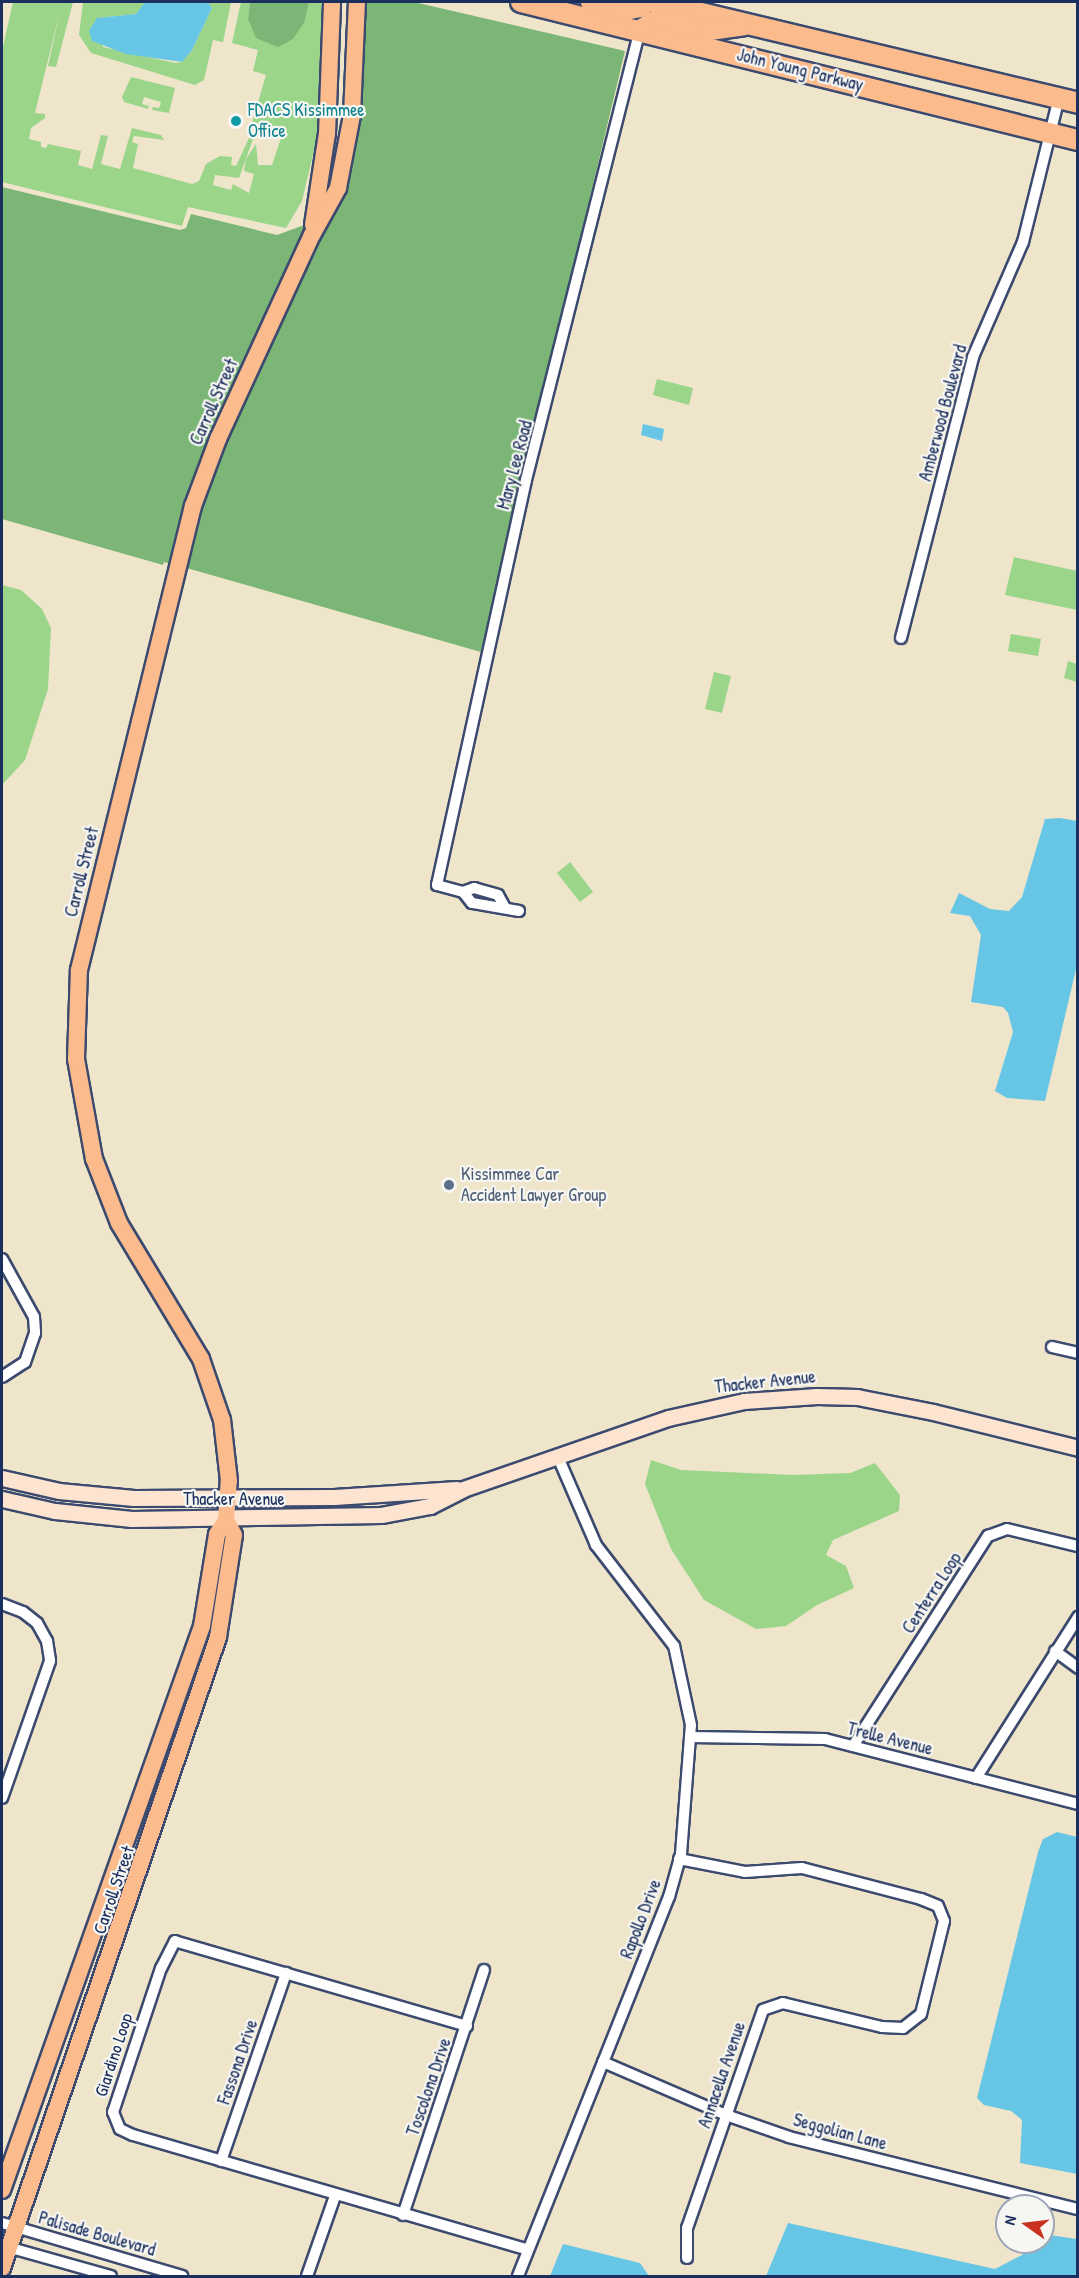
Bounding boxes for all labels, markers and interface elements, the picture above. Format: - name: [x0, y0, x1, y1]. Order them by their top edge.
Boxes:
- street label: John Young Parkway: [735, 44, 865, 96]
- place label: FDACS Kissimmee Office: [248, 100, 364, 142]
- marker: FDACS Kissimmee Office: [229, 114, 243, 128]
- street label: Amberwood Boulevard: [914, 342, 972, 484]
- street label: Carroll Street: [185, 356, 243, 448]
- street label: Mary Lee Road: [493, 418, 537, 512]
- street label: Carroll Street: [60, 825, 104, 919]
- place label: Kissimmee Car Accident Lawyer Group: [461, 1164, 606, 1206]
- marker: Kissimmee Car Accident Lawyer Group: [442, 1178, 456, 1192]
- street label: Thacker Avenue: [713, 1366, 817, 1398]
- street label: Thacker Avenue: [183, 1488, 285, 1510]
- street label: Centerra Loop: [898, 1548, 966, 1638]
- street label: Trelle Avenue: [845, 1718, 935, 1760]
- street label: Carroll Street: [89, 1843, 139, 1937]
- street label: Rapollo Drive: [616, 1876, 666, 1962]
- street label: Giardino Loop: [90, 2011, 138, 2099]
- street label: Fassona Drive: [213, 2017, 263, 2107]
- street label: Annacella Avenue: [694, 2019, 750, 2131]
- street label: Toscolona Drive: [402, 2035, 456, 2139]
- street label: Seggolian Lane: [791, 2109, 889, 2155]
- north arrow: [995, 2194, 1055, 2254]
- street label: Palisade Boulevard: [36, 2207, 158, 2261]
- text: N: [998, 2213, 1021, 2227]

